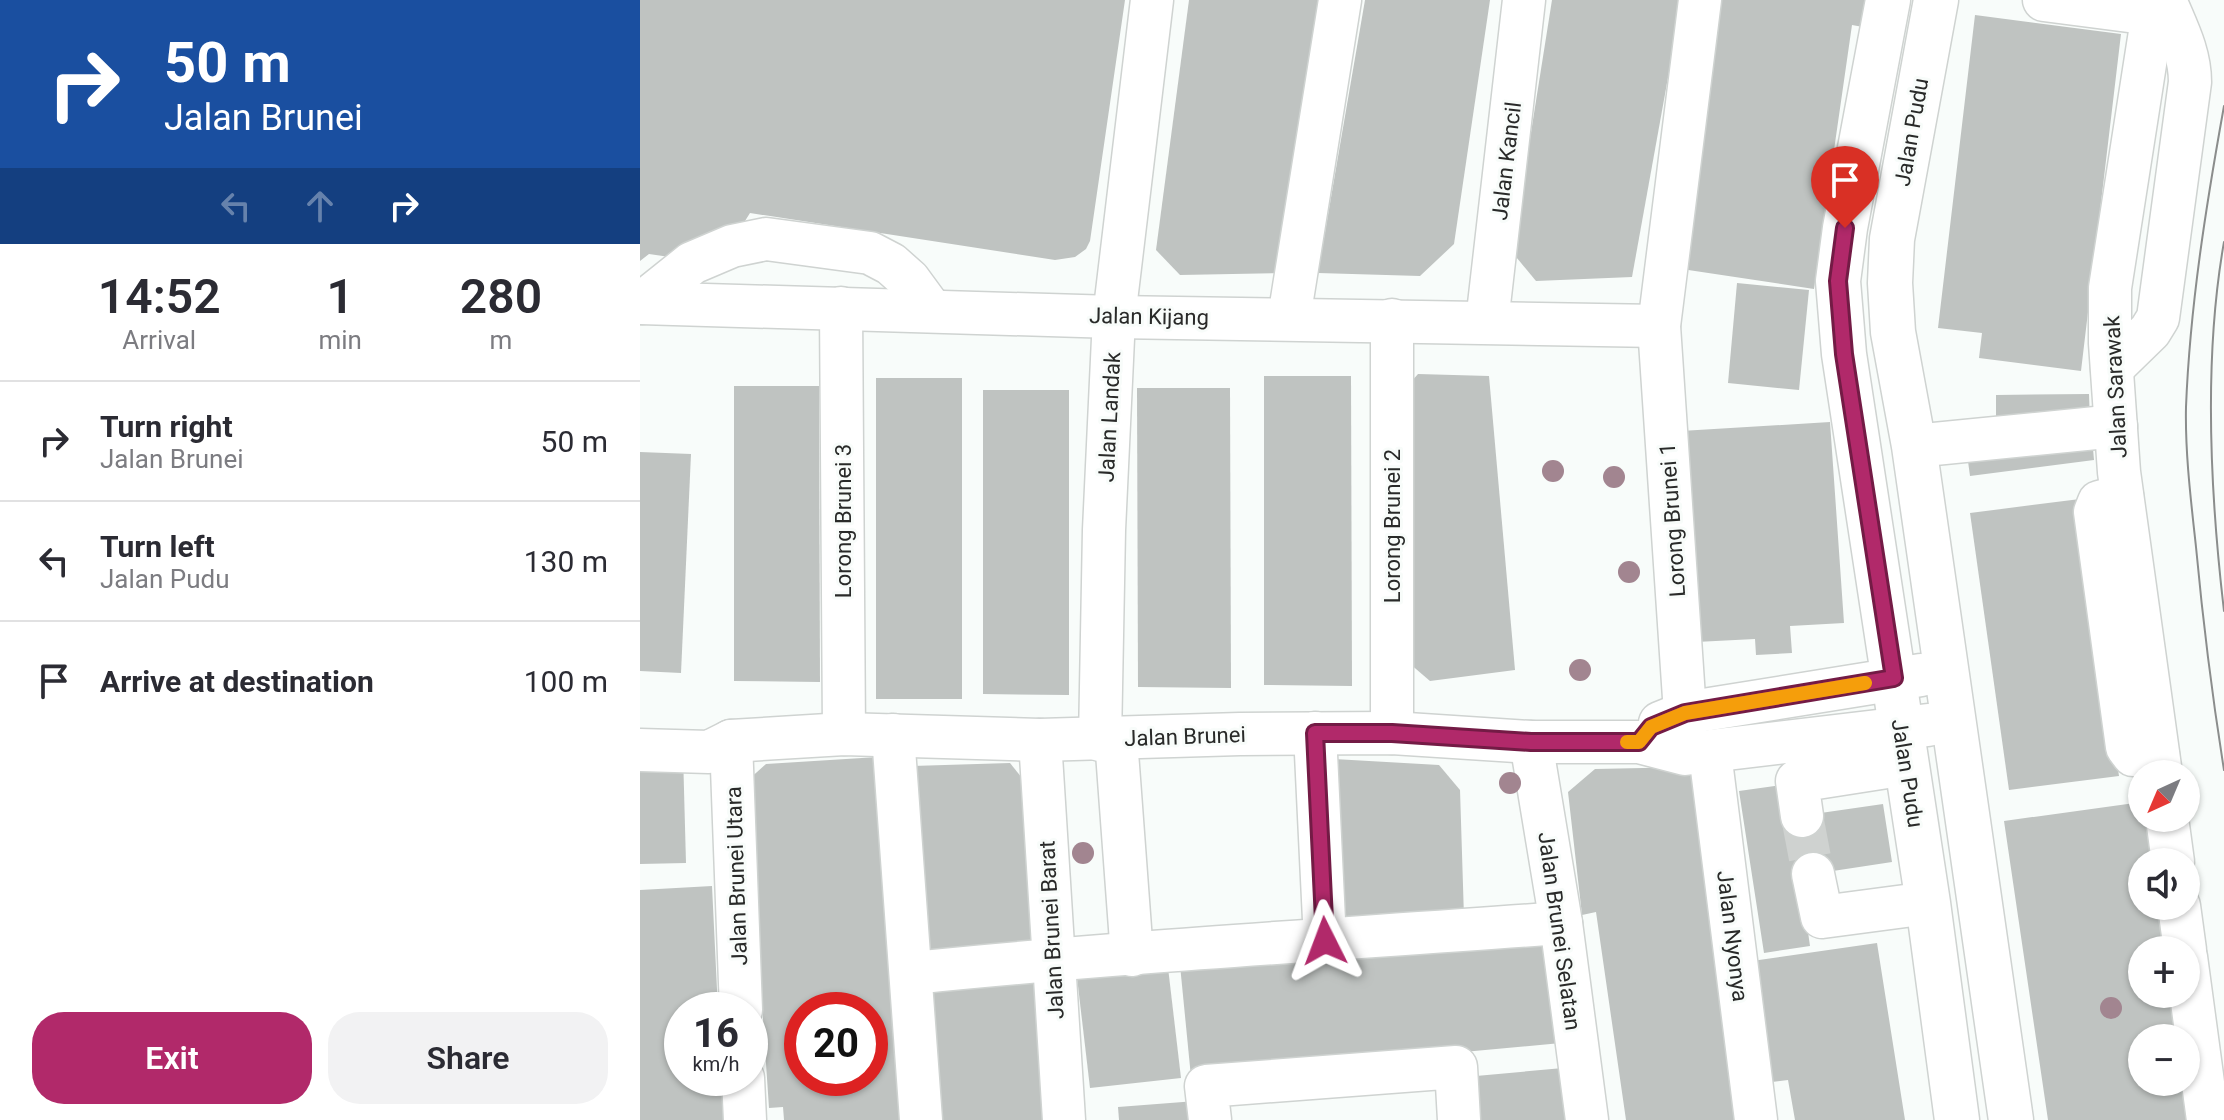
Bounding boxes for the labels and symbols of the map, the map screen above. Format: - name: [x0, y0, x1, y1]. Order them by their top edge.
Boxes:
- street label: Jalan Pudu: [1890, 76, 1933, 188]
- street label: Jalan Kancil: [1487, 100, 1526, 222]
- pin: [1811, 146, 1879, 228]
- street label: Jalan Kijang: [1089, 303, 1209, 330]
- street label: Jalan Sarawak: [2099, 314, 2132, 459]
- street label: Jalan Landak: [1094, 350, 1125, 483]
- street label: Lorong Brunei 1: [1655, 442, 1690, 598]
- street label: Lorong Brunei 3: [831, 444, 856, 598]
- street label: Lorong Brunei 2: [1380, 449, 1405, 603]
- street label: Jalan Pudu: [1887, 717, 1928, 829]
- street label: Jalan Brunei: [1124, 722, 1246, 751]
- north arrow: [2128, 760, 2200, 832]
- street label: Jalan Brunei Utara: [721, 786, 752, 966]
- street label: Jalan Brunei Selatan: [1533, 830, 1586, 1032]
- street label: Jalan Brunei Barat: [1034, 840, 1069, 1020]
- street label: Jalan Nyonya: [1712, 869, 1753, 1003]
- position arrow: [1283, 899, 1367, 983]
- speed limit sign: 20: [784, 992, 888, 1096]

